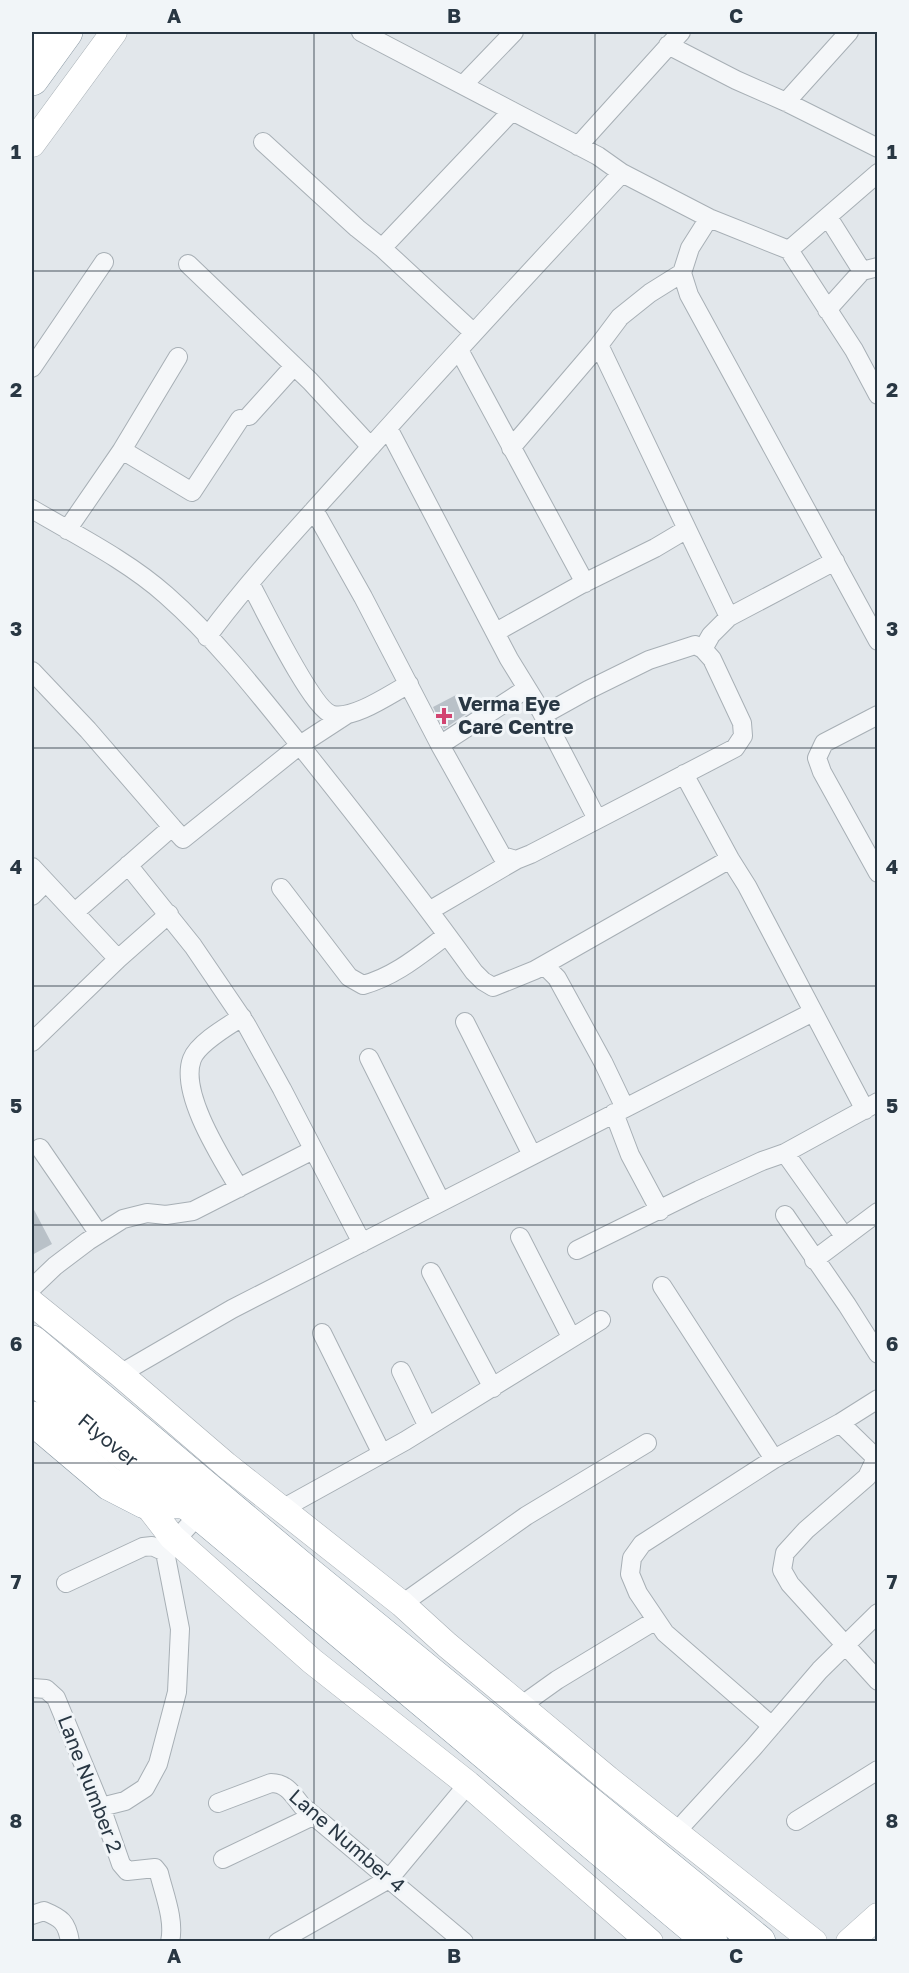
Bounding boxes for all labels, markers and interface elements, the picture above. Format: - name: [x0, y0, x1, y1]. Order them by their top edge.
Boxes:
- text: A: [167, 3, 181, 27]
- text: B: [447, 3, 461, 27]
- text: C: [729, 3, 743, 27]
- text: 1: [11, 139, 21, 163]
- text: 1: [887, 139, 897, 163]
- text: 2: [10, 377, 22, 401]
- text: 2: [886, 377, 898, 401]
- text: 3: [10, 616, 22, 640]
- text: 3: [886, 616, 898, 640]
- place label: Verma Eye Care Centre: [458, 691, 574, 738]
- marker: Verma Eye Care Centre: [435, 707, 453, 725]
- text: 4: [10, 854, 22, 878]
- text: 4: [886, 854, 898, 878]
- text: 5: [10, 1093, 22, 1117]
- text: 5: [886, 1093, 898, 1117]
- text: 6: [10, 1331, 22, 1355]
- text: 6: [886, 1331, 898, 1355]
- street label: Flyover: [74, 1408, 144, 1471]
- text: 7: [11, 1569, 22, 1593]
- text: 7: [887, 1569, 898, 1593]
- street label: Lane Number 2: [54, 1712, 128, 1856]
- street label: Lane Number 4: [285, 1783, 411, 1897]
- text: 8: [10, 1808, 22, 1832]
- text: 8: [886, 1808, 898, 1832]
- text: A: [167, 1943, 181, 1967]
- text: B: [447, 1943, 461, 1967]
- text: C: [729, 1943, 743, 1967]

